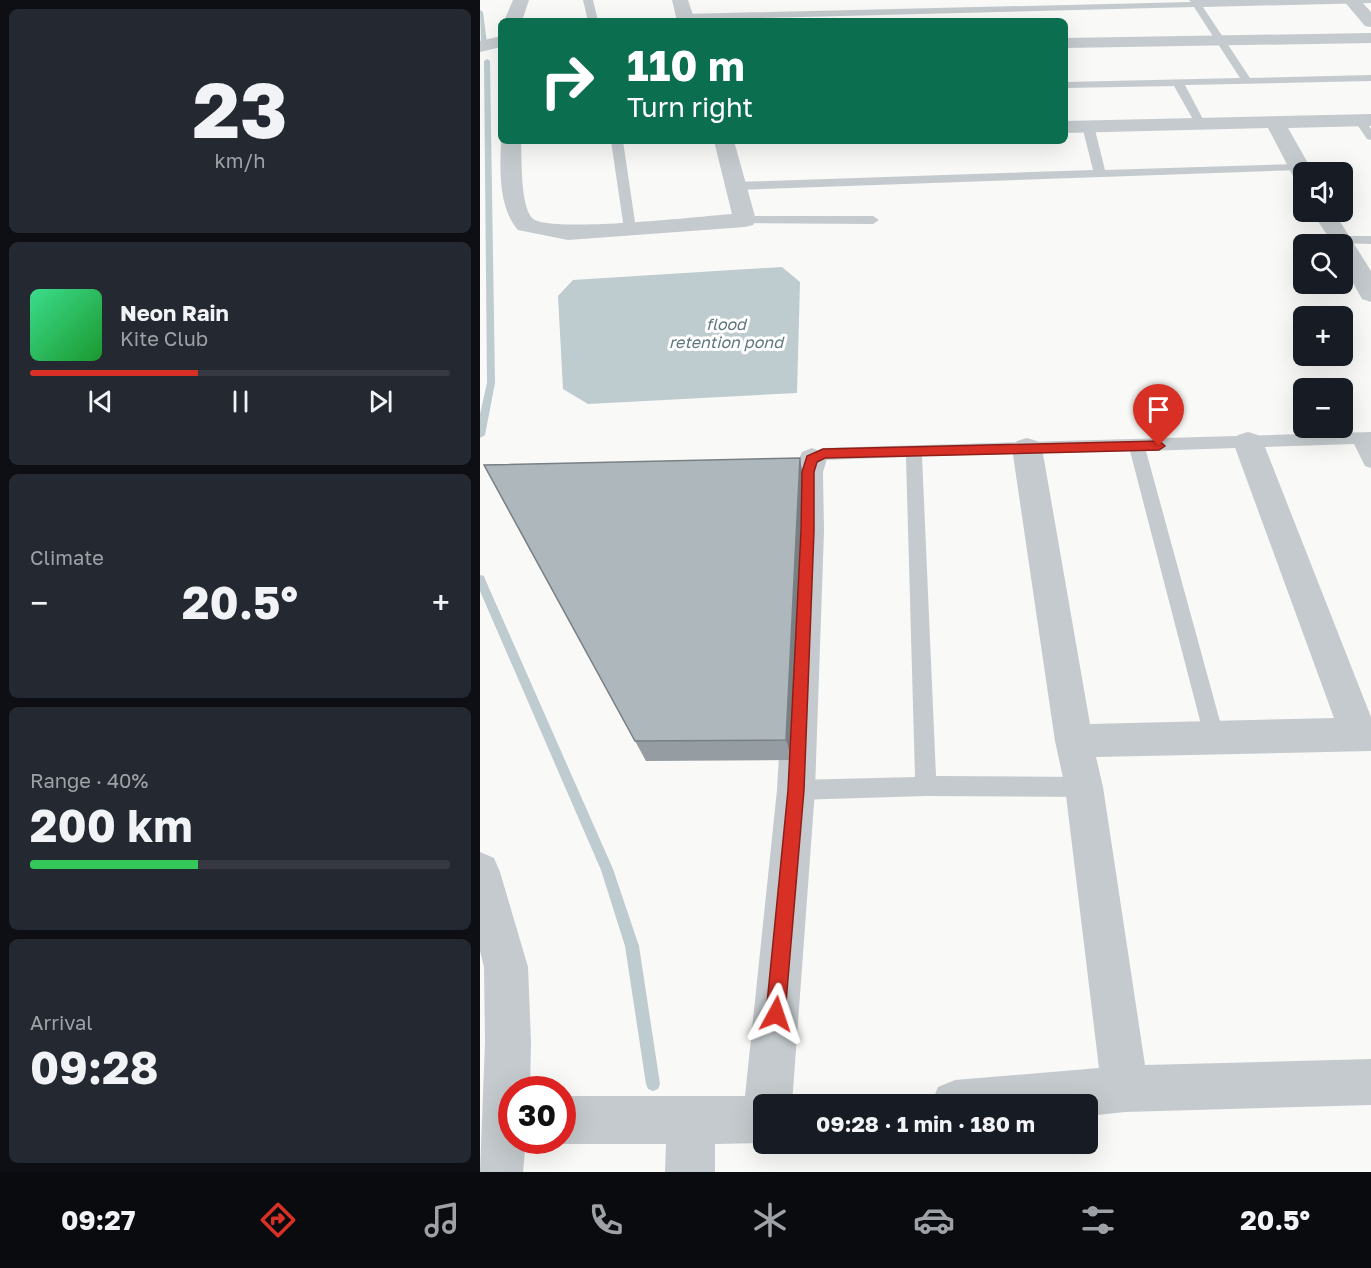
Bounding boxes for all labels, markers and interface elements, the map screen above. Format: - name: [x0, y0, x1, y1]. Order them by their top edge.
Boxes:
- text: 110 m: [627, 40, 745, 90]
- icon: right: [528, 42, 606, 120]
- text: 23: [192, 62, 288, 155]
- text: Turn right: [627, 91, 753, 123]
- text: km/h: [215, 148, 265, 172]
- map controls: [1293, 162, 1353, 438]
- button: sound: [1293, 162, 1353, 222]
- button: search: [1293, 234, 1353, 294]
- text: Neon Rain: [120, 299, 229, 326]
- button: +: [1293, 306, 1353, 366]
- water label: flood retention pond: [669, 314, 785, 352]
- text: Kite Club: [120, 326, 208, 350]
- button: −: [1293, 378, 1353, 438]
- pin: [1133, 384, 1184, 446]
- icon: previous: [84, 385, 117, 418]
- icon: pause: [224, 385, 257, 418]
- icon: next: [364, 385, 397, 418]
- icon: arrive: [1142, 393, 1175, 426]
- text: Climate: [30, 545, 104, 569]
- text: 20.5°: [182, 575, 298, 629]
- text: −: [30, 583, 48, 622]
- text: +: [432, 583, 450, 622]
- text: Range · 40%: [30, 768, 148, 792]
- text: 200 km: [30, 798, 193, 852]
- position arrow: [744, 982, 808, 1046]
- text: Arrival: [30, 1010, 93, 1034]
- text: 09:28: [30, 1040, 158, 1094]
- speed limit sign: 30: [498, 1076, 576, 1154]
- text: 09:28 · 1 min · 180 m: [816, 1110, 1035, 1137]
- icon: directions: [257, 1199, 299, 1241]
- icon: music: [421, 1199, 463, 1241]
- icon: phone: [585, 1199, 627, 1241]
- icon: climate: [749, 1199, 791, 1241]
- icon: car: [913, 1199, 955, 1241]
- icon: filters: [1077, 1199, 1119, 1241]
- text: 09:27: [61, 1204, 135, 1236]
- text: 20.5°: [1240, 1204, 1310, 1236]

